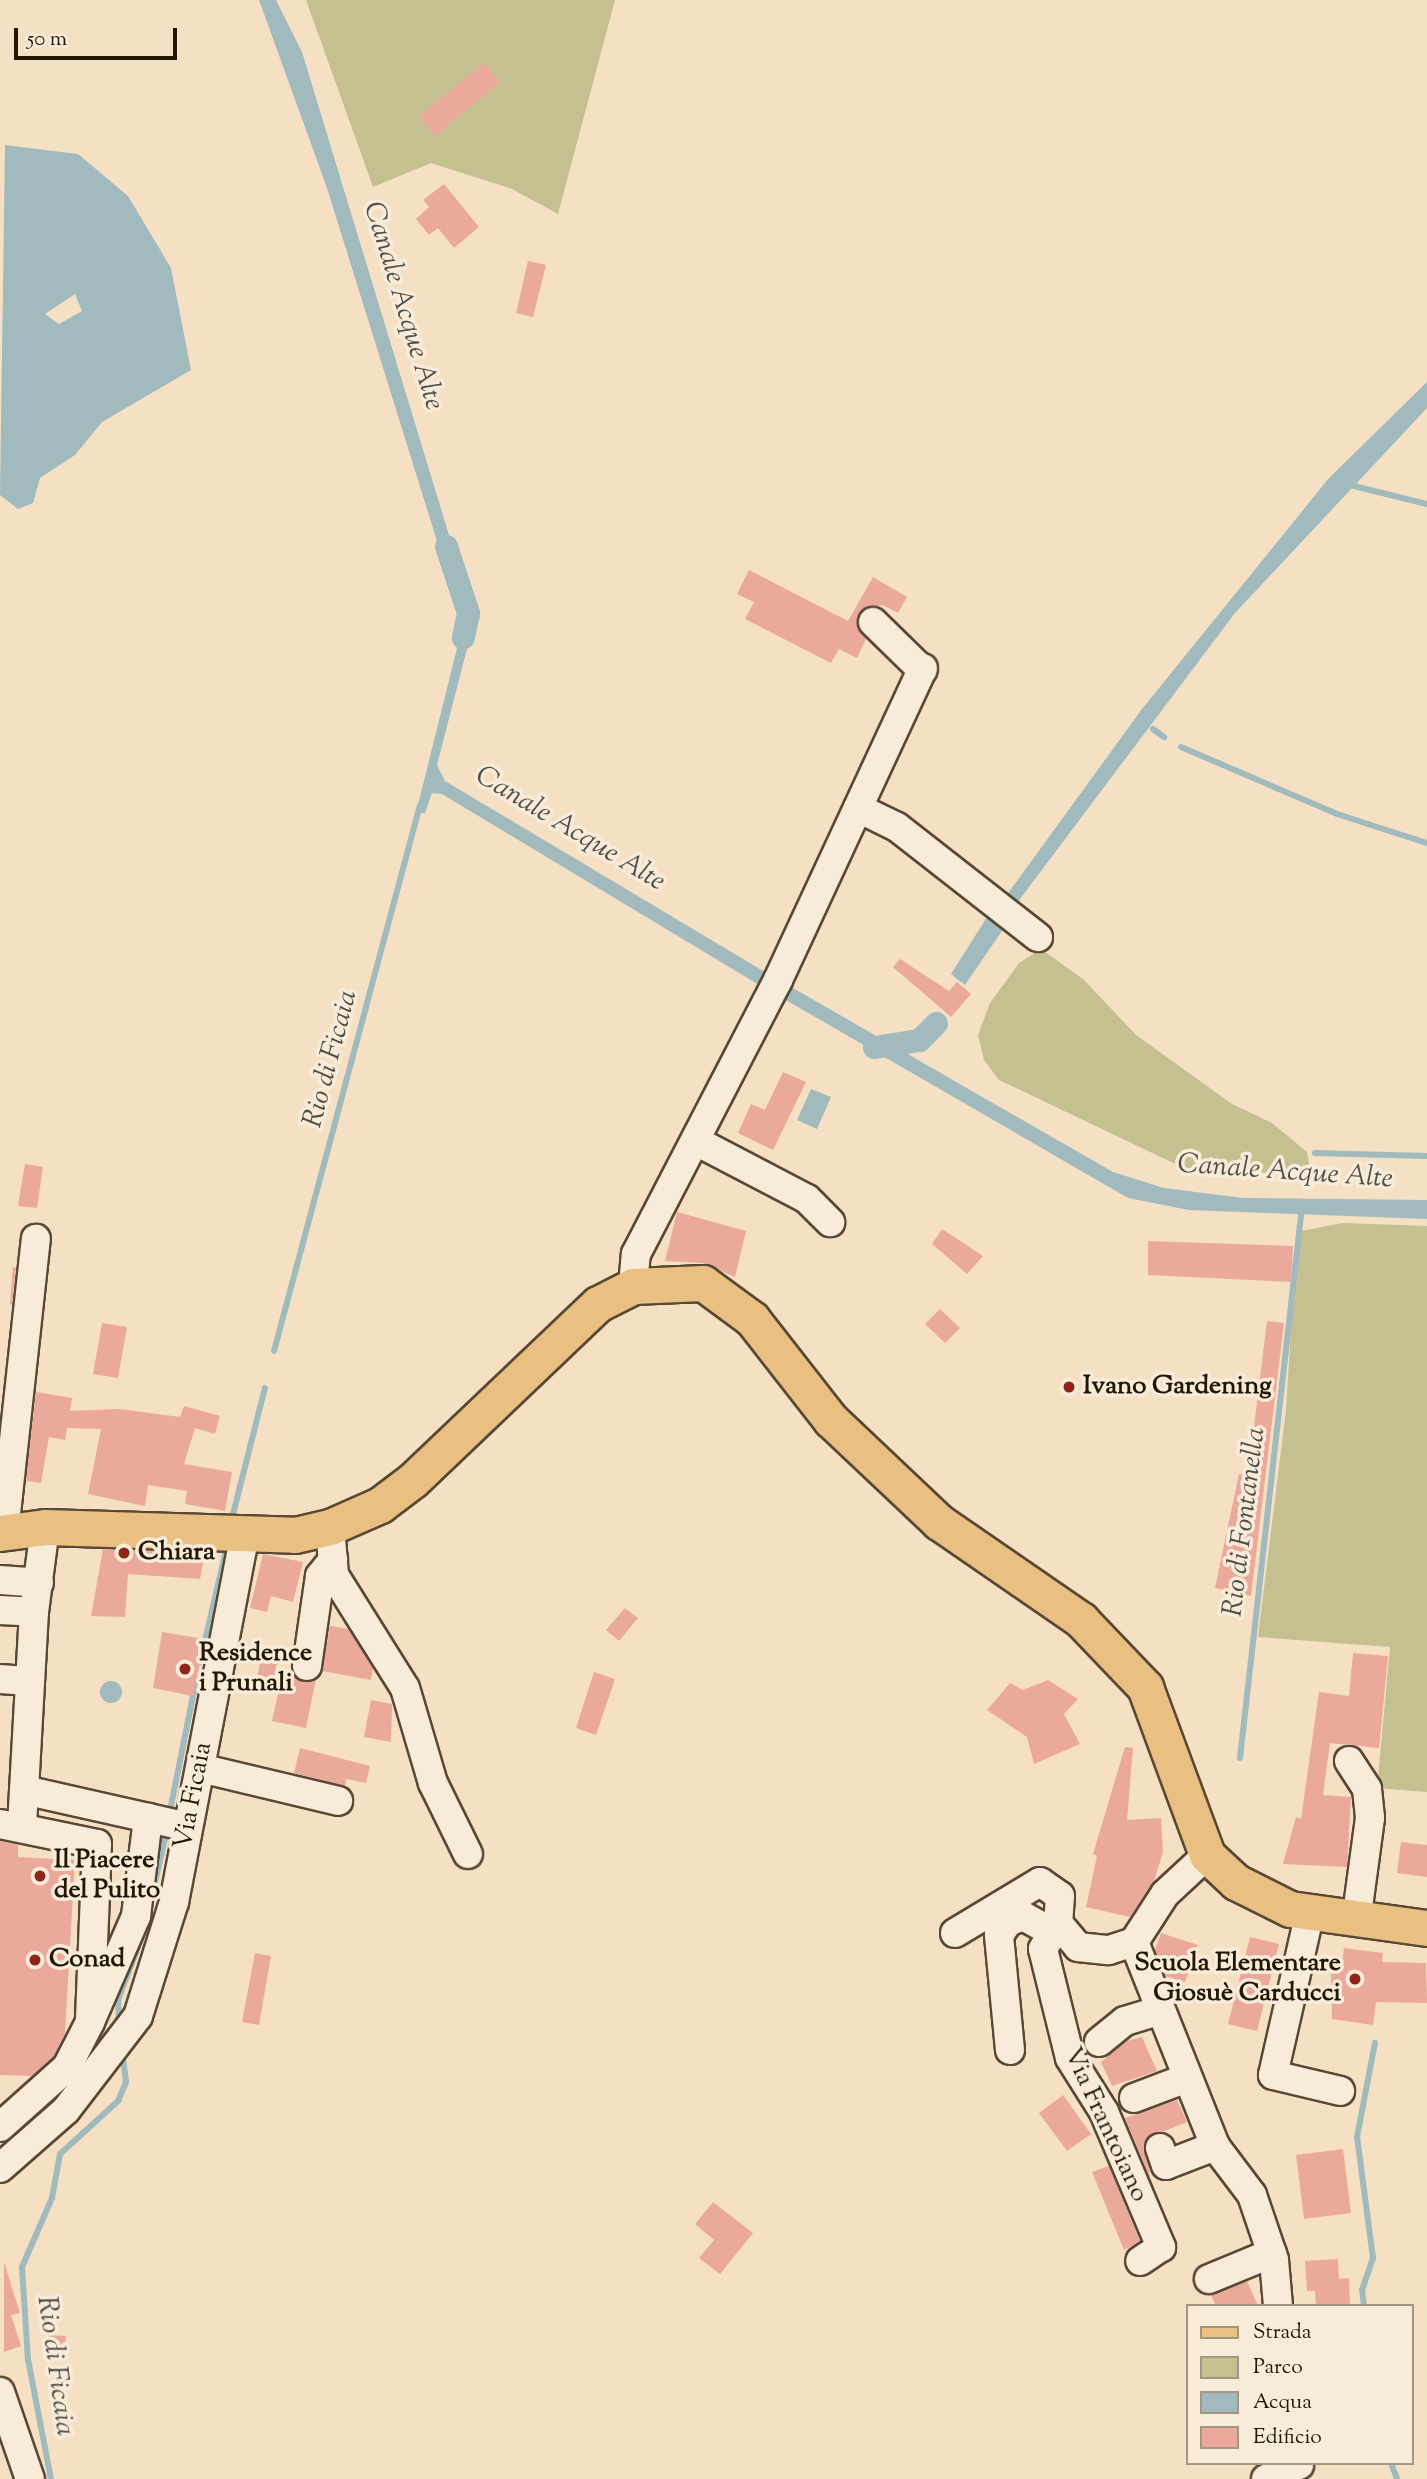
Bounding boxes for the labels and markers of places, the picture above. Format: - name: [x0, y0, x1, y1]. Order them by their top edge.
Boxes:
- place label: Ivano Gardening: [1083, 1371, 1272, 1403]
- marker: Ivano Gardening: [1061, 1379, 1077, 1395]
- place label: Chiara: [138, 1537, 215, 1569]
- marker: Chiara: [116, 1545, 132, 1561]
- place label: Residence i Prunali: [199, 1638, 312, 1700]
- marker: Residence i Prunali: [177, 1661, 193, 1677]
- place label: Il Piacere del Pulito: [54, 1845, 160, 1906]
- marker: Il Piacere del Pulito: [32, 1868, 48, 1884]
- place label: Conad: [49, 1944, 125, 1976]
- place label: Scuola Elementare Giosuè Carducci: [1134, 1948, 1341, 2010]
- marker: Conad: [27, 1952, 43, 1968]
- marker: Scuola Elementare Giosuè Carducci: [1347, 1971, 1363, 1987]

